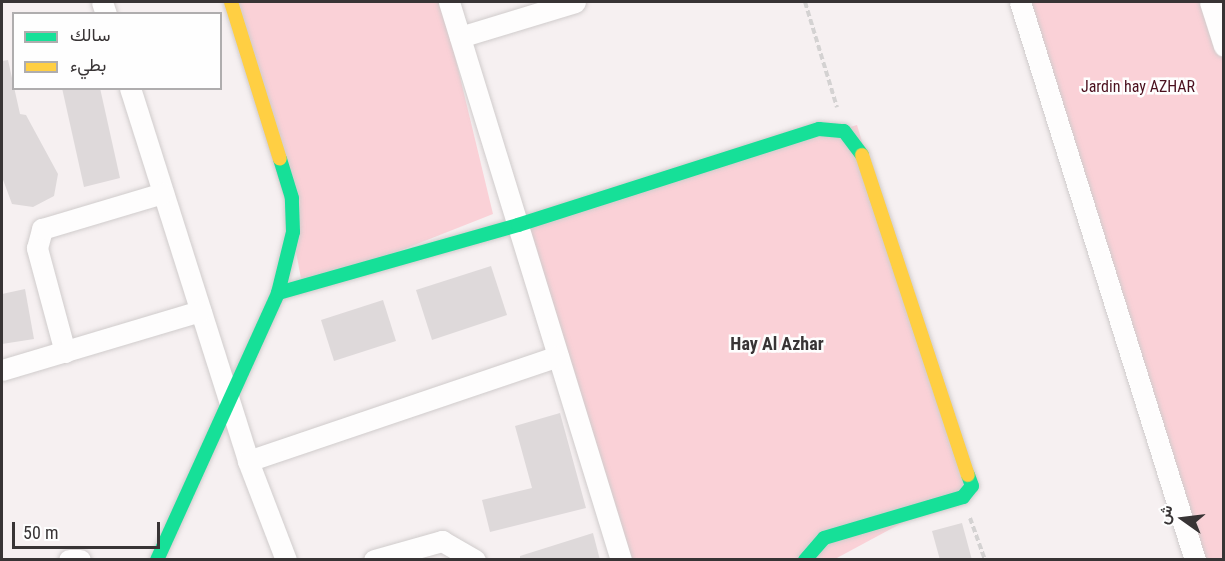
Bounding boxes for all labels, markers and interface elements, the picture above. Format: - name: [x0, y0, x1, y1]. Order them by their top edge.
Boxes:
- legend: [12, 12, 222, 90]
- text: سالك: [70, 24, 110, 45]
- text: بطيء: [70, 54, 106, 75]
- park label: Jardin hay AZHAR: [1081, 77, 1195, 97]
- district label: Hay Al Azhar: [730, 333, 824, 355]
- north arrow: [1153, 489, 1213, 549]
- text: ش: [1154, 503, 1177, 526]
- scale bar: [15, 510, 164, 548]
- text: 50 m: [23, 522, 58, 543]

